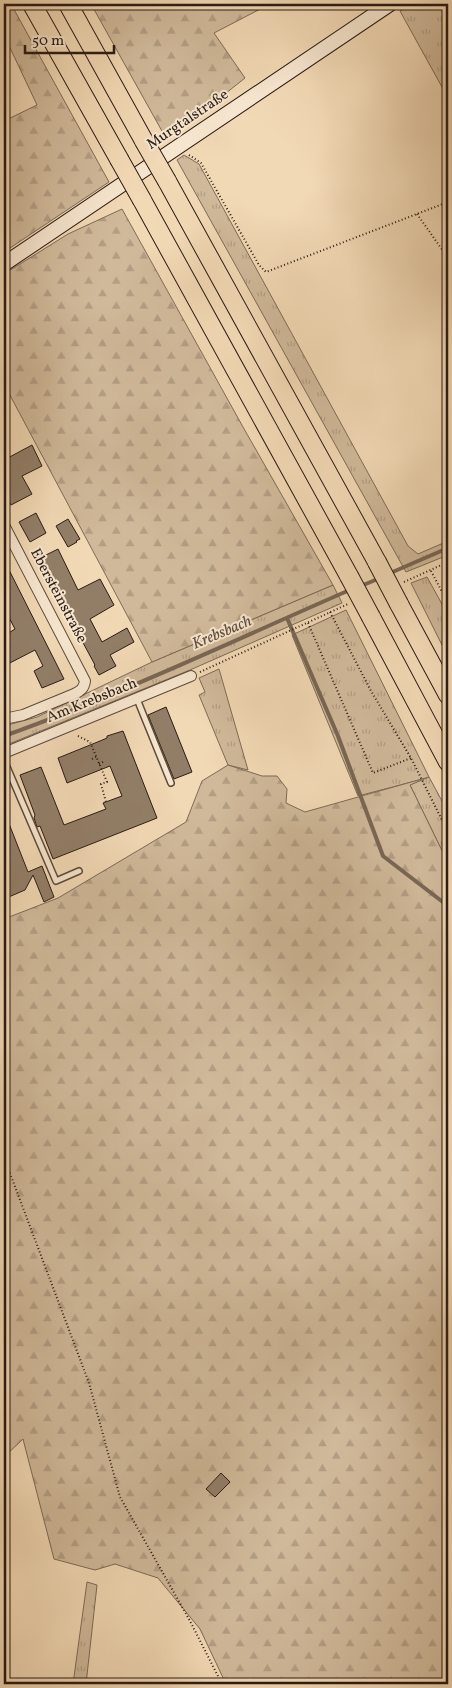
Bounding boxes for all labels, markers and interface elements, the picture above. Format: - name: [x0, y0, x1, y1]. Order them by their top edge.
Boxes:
- scale bar: [25, 22, 114, 54]
- text: 50 m: [32, 31, 64, 52]
- street label: Murgtalstraße: [143, 85, 233, 155]
- street label: Ebersteinstraße: [24, 545, 92, 647]
- water label: Krebsbach: [189, 611, 255, 655]
- street label: Am Krebsbach: [44, 673, 140, 729]

